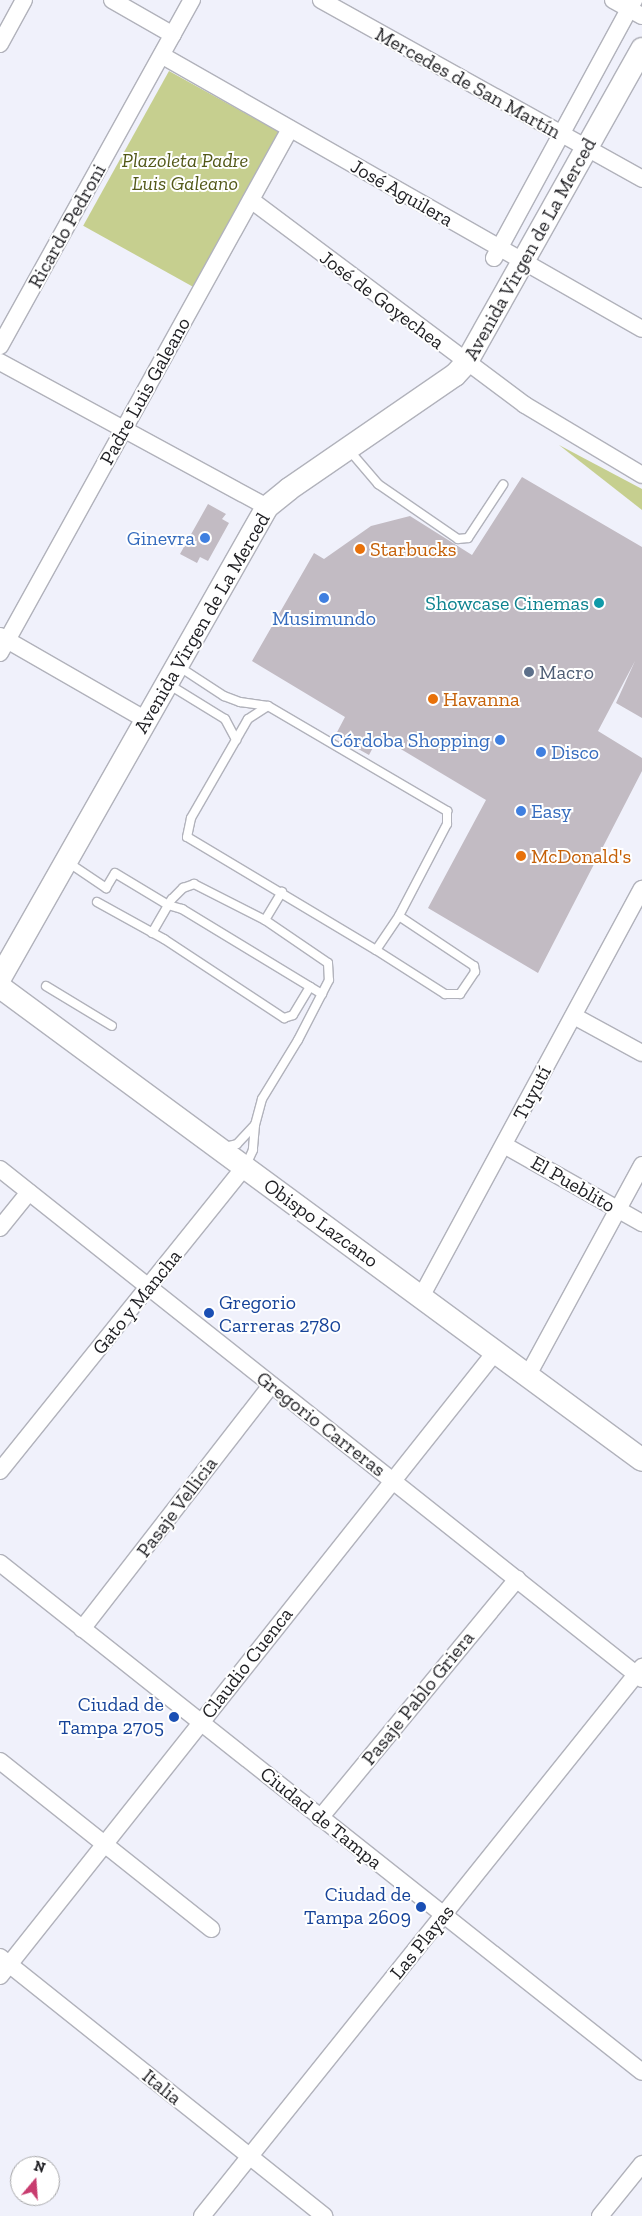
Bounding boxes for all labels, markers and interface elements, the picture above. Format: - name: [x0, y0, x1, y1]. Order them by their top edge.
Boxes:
- street label: Mercedes de San Martín: [371, 22, 565, 144]
- street label: Avenida Virgen de La Merced: [459, 133, 601, 365]
- park label: Plazoleta Padre Luis Galeano: [122, 148, 248, 195]
- street label: José Aguilera: [346, 154, 458, 232]
- street label: Ricardo Pedroni: [23, 160, 111, 292]
- street label: José de Goyechea: [315, 246, 449, 354]
- street label: Padre Luis Galeano: [95, 313, 195, 469]
- street label: Avenida Virgen de La Merced: [129, 508, 275, 738]
- place label: Ginevra: [127, 526, 195, 550]
- marker: Ginevra: [199, 532, 211, 544]
- place label: Starbucks: [370, 537, 456, 561]
- marker: Starbucks: [354, 543, 366, 555]
- place label: Showcase Cinemas: [425, 591, 589, 615]
- marker: Musimundo: [318, 592, 330, 604]
- marker: Showcase Cinemas: [593, 597, 605, 609]
- place label: Musimundo: [272, 606, 376, 630]
- place label: Macro: [539, 660, 594, 684]
- marker: Macro: [523, 666, 535, 678]
- place label: Havanna: [443, 687, 520, 711]
- marker: Havanna: [427, 693, 439, 705]
- place label: Córdoba Shopping: [330, 728, 490, 752]
- marker: Córdoba Shopping: [494, 734, 506, 746]
- place label: Disco: [551, 740, 599, 764]
- marker: Disco: [535, 746, 547, 758]
- place label: Easy: [531, 799, 571, 823]
- marker: Easy: [515, 805, 527, 817]
- place label: McDonald's: [531, 844, 631, 868]
- marker: McDonald's: [515, 850, 527, 862]
- street label: Tuyutí: [508, 1062, 556, 1124]
- street label: El Pueblito: [527, 1150, 619, 1218]
- street label: Obispo Lazcano: [259, 1173, 383, 1273]
- street label: Gato y Mancha: [87, 1244, 187, 1360]
- place label: Gregorio Carreras 2780: [219, 1290, 341, 1337]
- marker: Gregorio Carreras 2780: [203, 1307, 215, 1319]
- street label: Gregorio Carreras: [252, 1366, 390, 1482]
- street label: Pasaje Vellicia: [131, 1452, 223, 1562]
- street label: Claudio Cuenca: [196, 1603, 298, 1723]
- street label: Pasaje Pablo Griera: [357, 1626, 479, 1770]
- place label: Ciudad de Tampa 2705: [59, 1693, 164, 1740]
- marker: Ciudad de Tampa 2705: [168, 1711, 180, 1723]
- street label: Ciudad de Tampa: [255, 1761, 387, 1875]
- place label: Ciudad de Tampa 2609: [304, 1883, 411, 1930]
- street label: Las Playas: [385, 1900, 459, 1984]
- marker: Ciudad de Tampa 2609: [415, 1901, 427, 1913]
- street label: Italia: [137, 2064, 187, 2110]
- north arrow: [10, 2156, 60, 2206]
- text: N: [32, 2157, 47, 2177]

